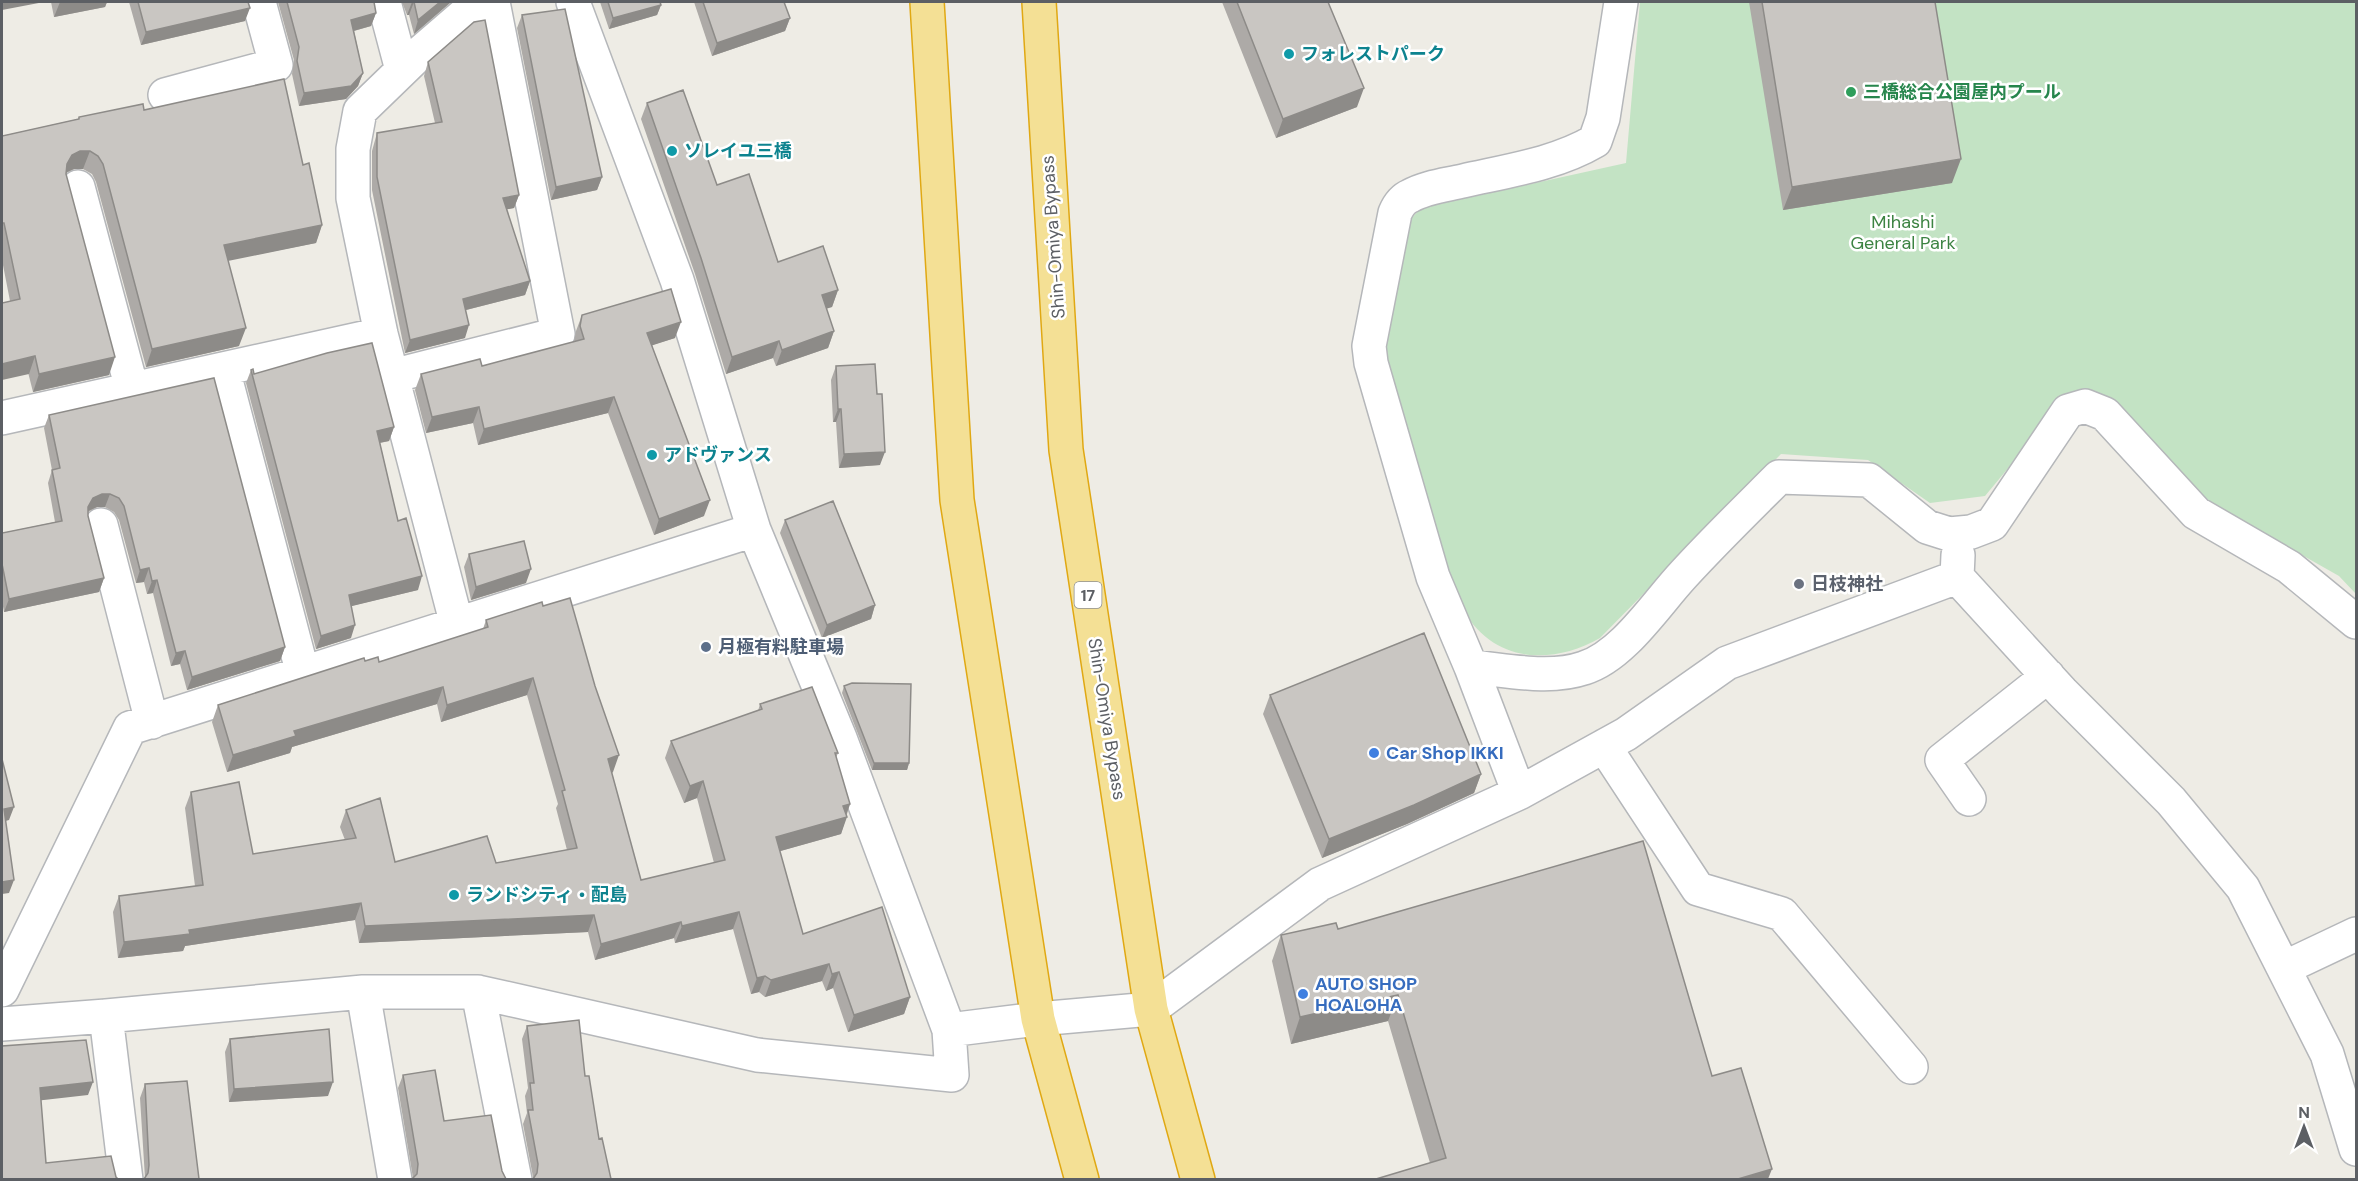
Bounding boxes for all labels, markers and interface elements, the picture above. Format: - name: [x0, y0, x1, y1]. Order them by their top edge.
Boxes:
- place label: フォレストパーク: [1301, 42, 1445, 66]
- marker: フォレストパーク: [1282, 47, 1296, 61]
- place label: 三橋総合公園屋内プール: [1863, 80, 2061, 104]
- marker: 三橋総合公園屋内プール: [1844, 85, 1858, 99]
- place label: ソレイユ三橋: [684, 139, 792, 163]
- marker: ソレイユ三橋: [665, 144, 679, 158]
- street label: Shin-Omiya Bypass: [1035, 155, 1071, 319]
- park label: Mihashi General Park: [1850, 210, 1956, 255]
- place label: アドヴァンス: [664, 443, 772, 467]
- marker: アドヴァンス: [645, 448, 659, 462]
- place label: 日枝神社: [1811, 572, 1883, 596]
- marker: 日枝神社: [1792, 577, 1806, 591]
- road number: 17: [1074, 582, 1102, 608]
- place label: 月極有料駐車場: [718, 635, 844, 659]
- street label: Shin-Omiya Bypass: [1082, 636, 1132, 802]
- marker: 月極有料駐車場: [699, 640, 713, 654]
- place label: Car Shop IKKI: [1386, 741, 1504, 765]
- marker: Car Shop IKKI: [1367, 746, 1381, 760]
- place label: ランドシティ・配島: [466, 883, 627, 907]
- marker: ランドシティ・配島: [447, 888, 461, 902]
- place label: AUTO SHOP HOALOHA: [1315, 972, 1417, 1017]
- marker: AUTO SHOP HOALOHA: [1296, 987, 1310, 1001]
- north arrow: [2274, 1097, 2334, 1157]
- text: N: [2298, 1102, 2310, 1123]

